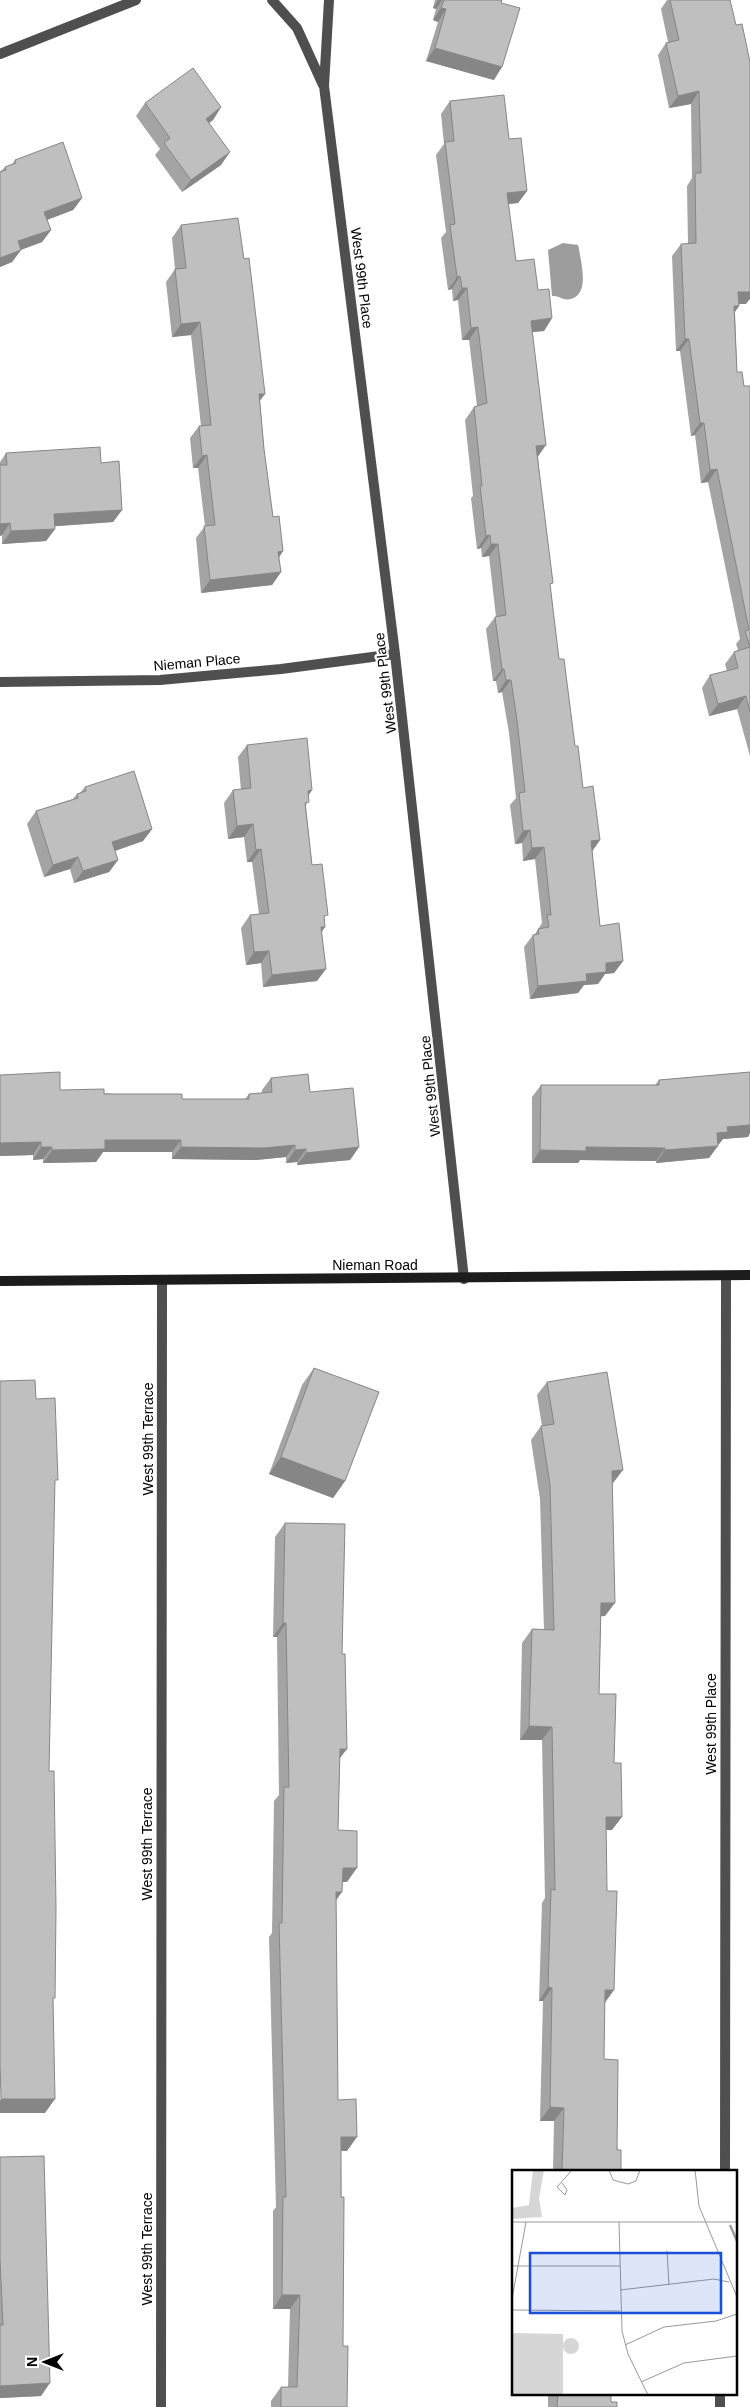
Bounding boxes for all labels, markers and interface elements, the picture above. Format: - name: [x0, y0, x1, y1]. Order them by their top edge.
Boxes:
- street label: West 99th Place: [348, 227, 376, 330]
- street label: West 99th Place: [371, 631, 399, 734]
- street label: Nieman Place: [153, 650, 241, 674]
- street label: West 99th Place: [417, 1034, 443, 1137]
- street label: Nieman Road: [332, 1257, 418, 1273]
- street label: West 99th Terrace: [140, 1382, 156, 1496]
- street label: West 99th Place: [703, 1673, 719, 1775]
- street label: West 99th Terrace: [139, 1787, 155, 1901]
- inset map: [512, 2170, 738, 2394]
- street label: West 99th Terrace: [139, 2192, 155, 2306]
- north arrow: [20, 2337, 70, 2387]
- text: N: [24, 2357, 40, 2367]

